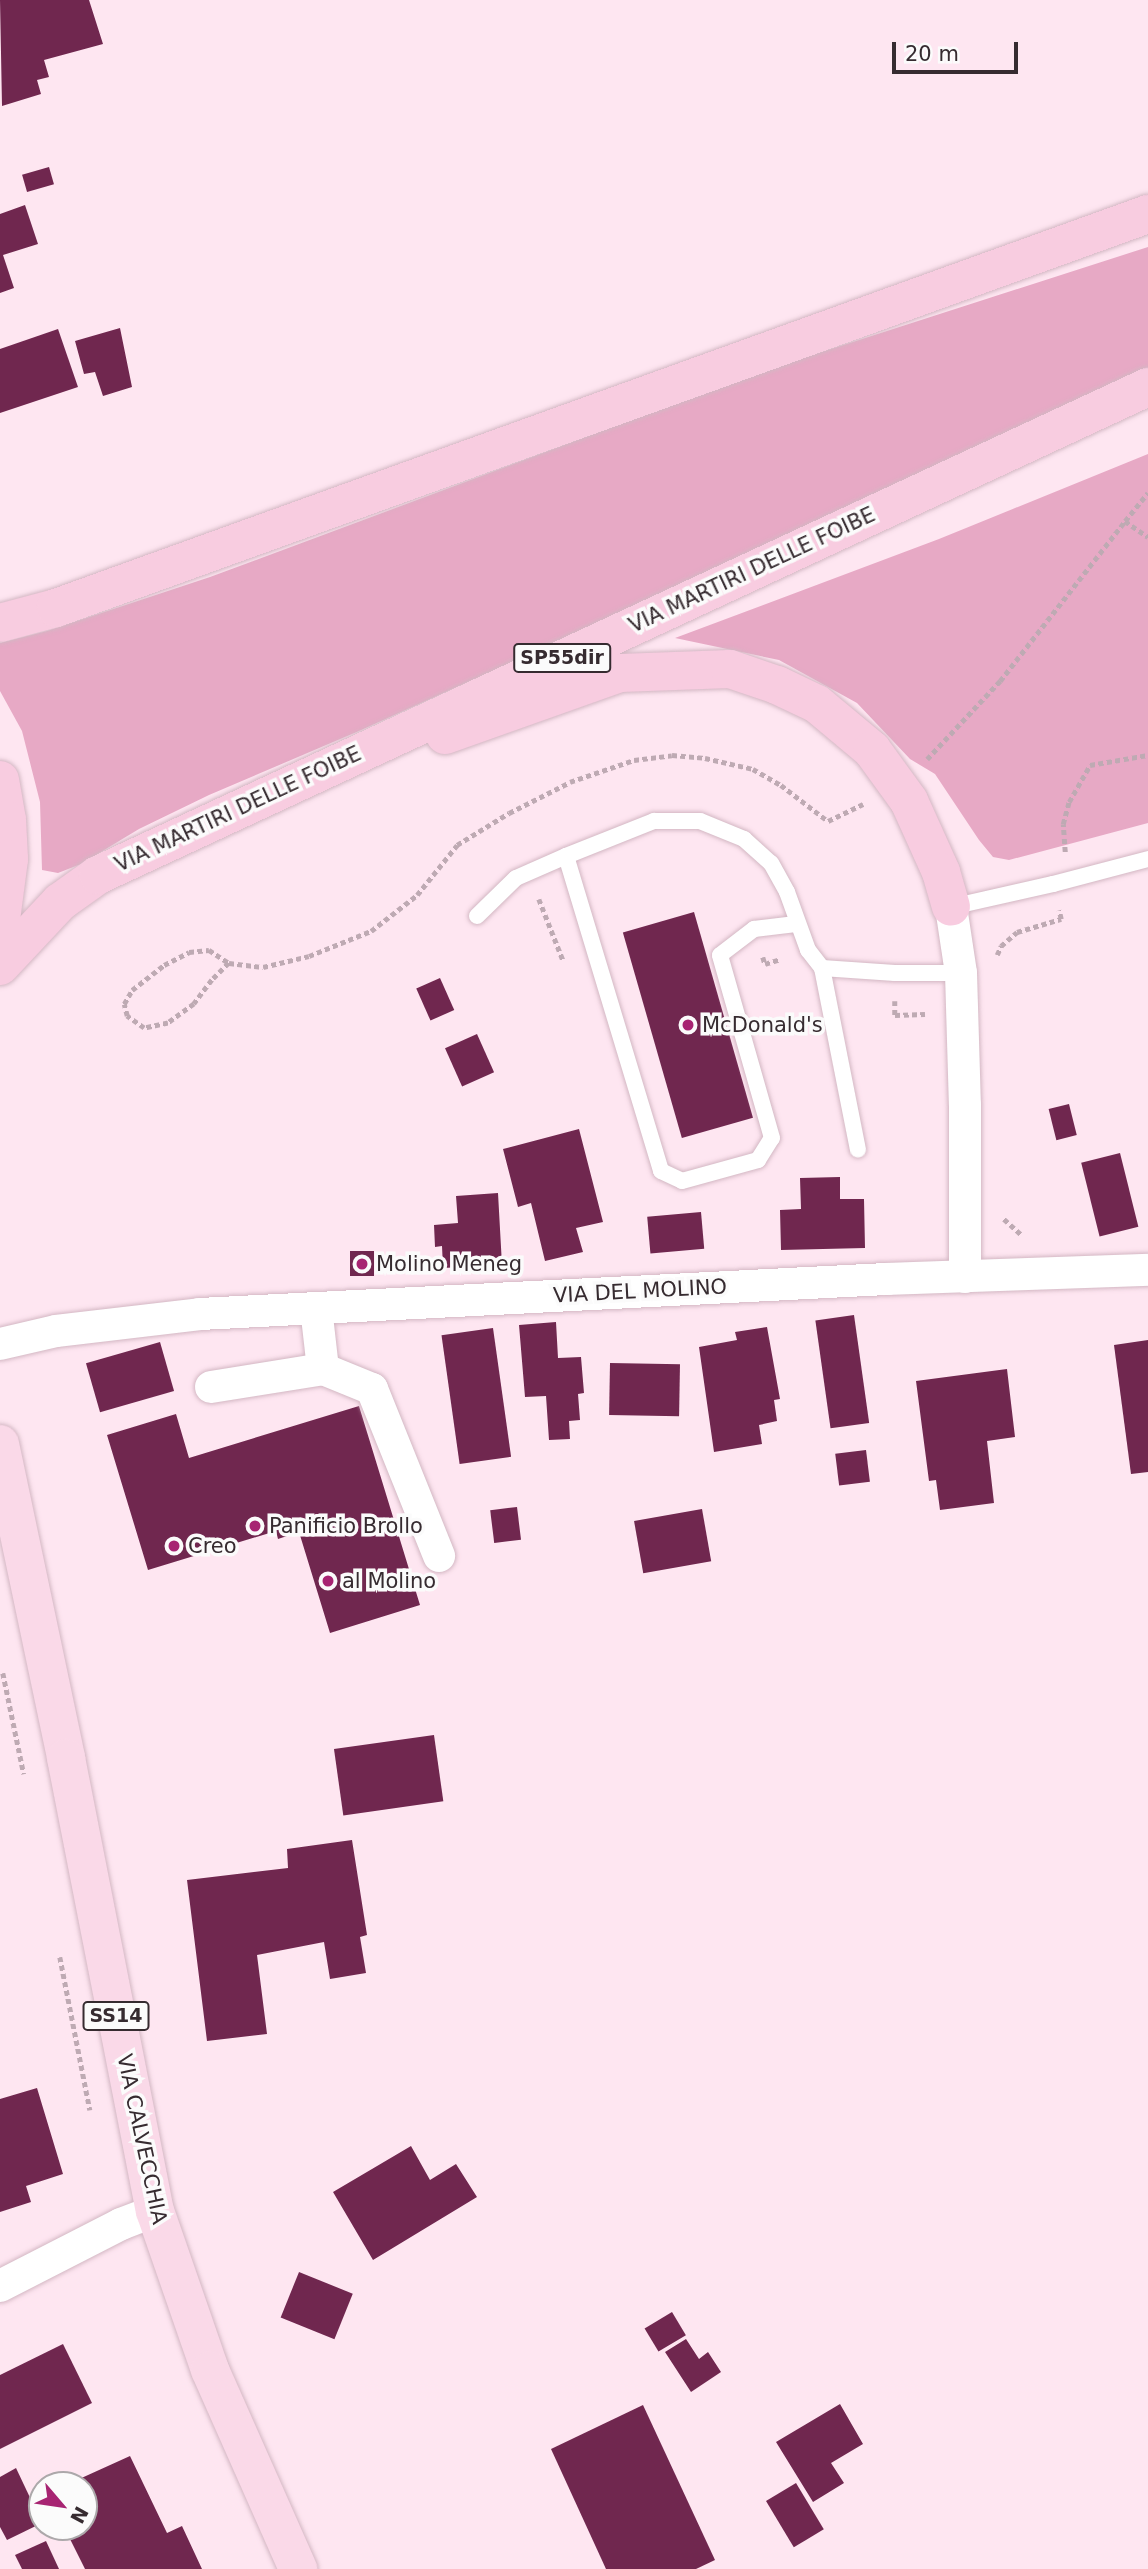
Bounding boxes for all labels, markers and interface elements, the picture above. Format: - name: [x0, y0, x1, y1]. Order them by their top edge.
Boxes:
- scale bar: [896, 28, 1022, 72]
- text: 20 m: [905, 42, 959, 66]
- street label: VIA MARTIRI DELLE FOIBE: [625, 502, 879, 638]
- road number: SP55dir: [513, 642, 611, 674]
- street label: VIA MARTIRI DELLE FOIBE: [111, 741, 365, 877]
- place label: McDonald's: [702, 1012, 823, 1038]
- marker: McDonald's: [680, 1017, 696, 1033]
- place label: Molino Meneg: [376, 1251, 522, 1277]
- marker: Molino Meneg: [354, 1256, 370, 1272]
- street label: VIA DEL MOLINO: [552, 1274, 728, 1308]
- place label: Panificio Brollo: [269, 1513, 423, 1539]
- marker: Panificio Brollo: [247, 1518, 263, 1534]
- place label: Creo: [188, 1533, 237, 1559]
- marker: Creo: [166, 1538, 182, 1554]
- place label: al Molino: [342, 1568, 436, 1594]
- marker: al Molino: [320, 1573, 336, 1589]
- road number: SS14: [81, 2000, 151, 2032]
- street label: VIA CALVECCHIA: [112, 2052, 172, 2226]
- north arrow: [28, 2471, 98, 2541]
- text: N: [66, 2503, 93, 2528]

